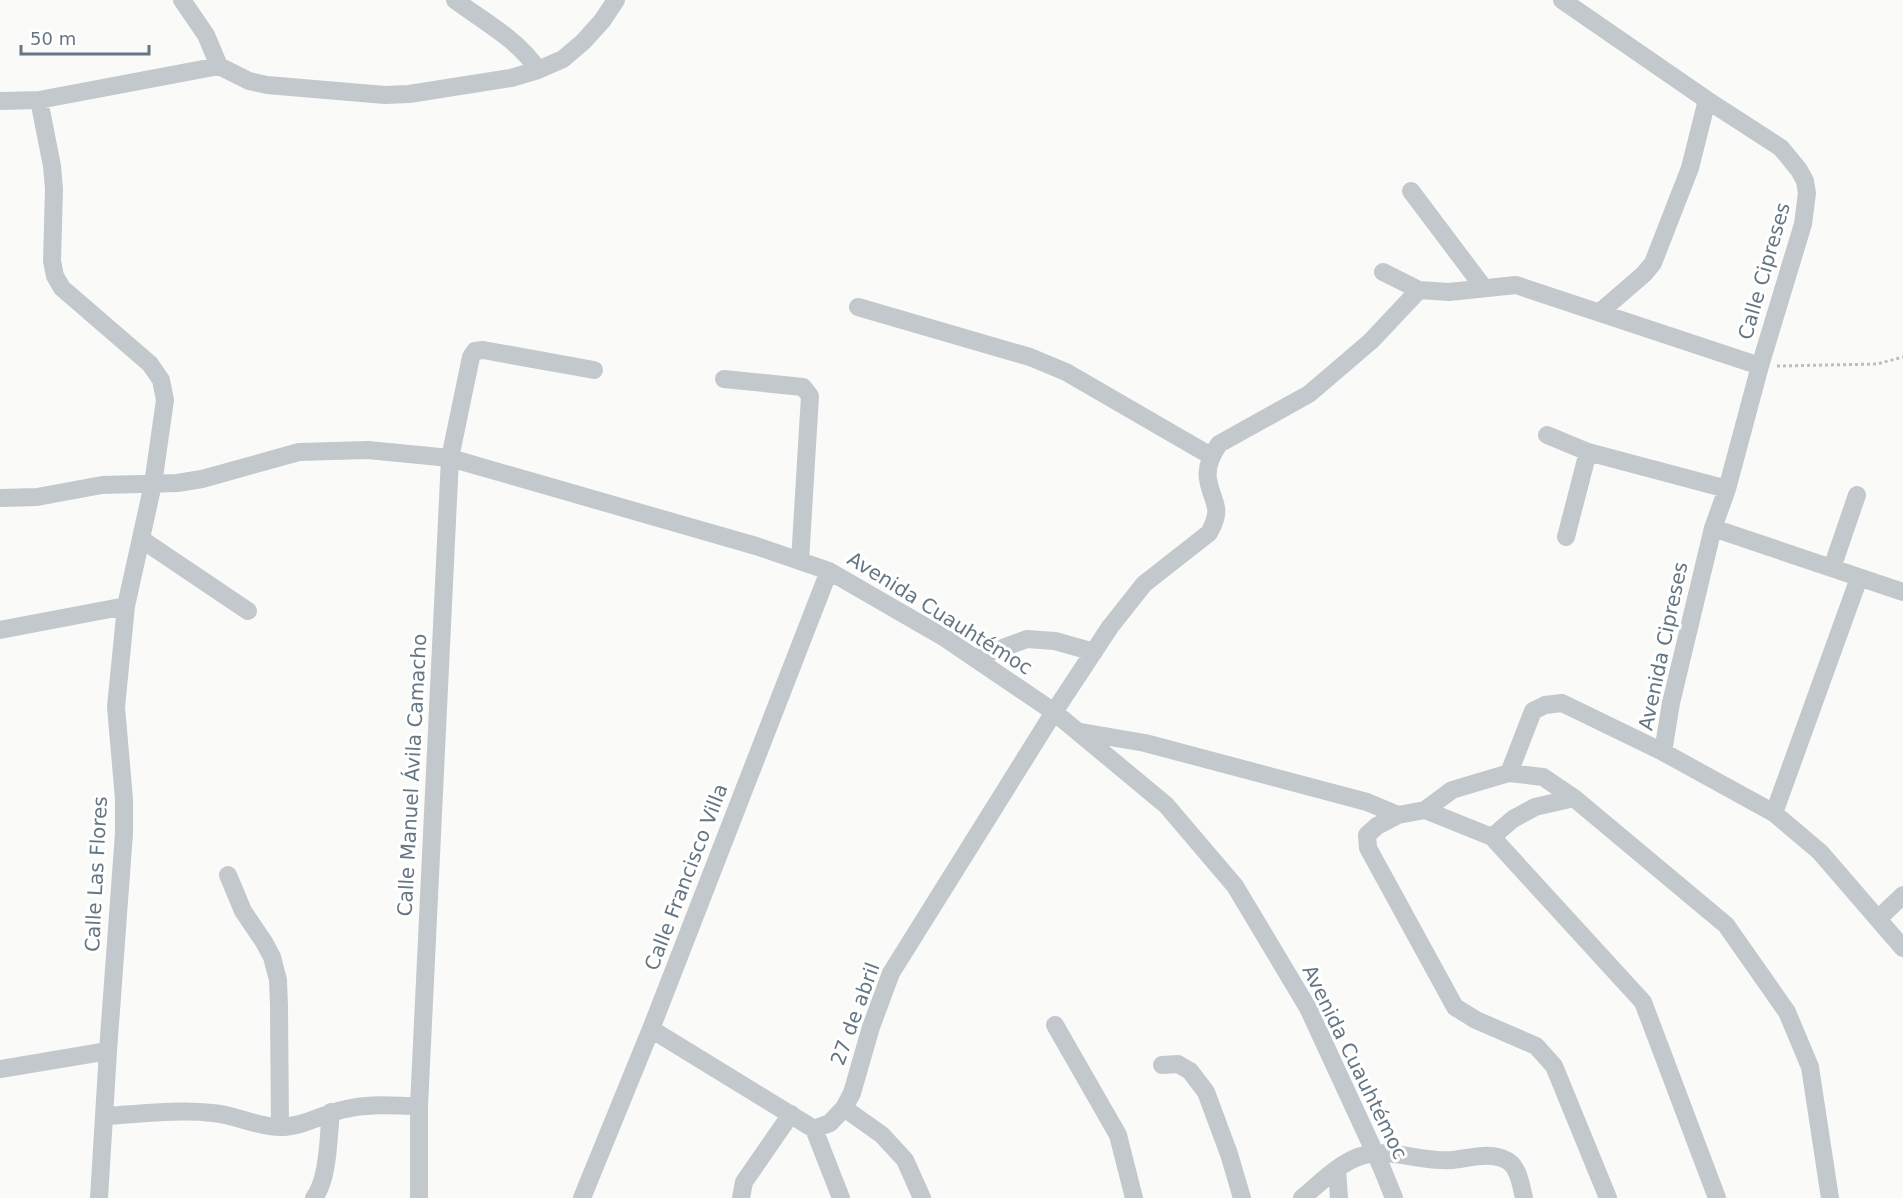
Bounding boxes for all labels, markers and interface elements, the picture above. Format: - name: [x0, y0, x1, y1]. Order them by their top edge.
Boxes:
- scale bar: [21, 18, 148, 56]
- text: 50 m: [30, 28, 76, 49]
- street label: Calle Cipreses: [1733, 200, 1795, 342]
- street label: Avenida Cuauhtémoc: [843, 546, 1037, 680]
- street label: Avenida Cipreses: [1633, 560, 1693, 732]
- street label: Calle Manuel Ávila Camacho: [393, 633, 431, 917]
- street label: Calle Francisco Villa: [639, 780, 733, 974]
- street label: Calle Las Flores: [80, 795, 112, 953]
- street label: 27 de abril: [825, 959, 885, 1069]
- street label: Avenida Cuauhtémoc: [1297, 961, 1413, 1163]

